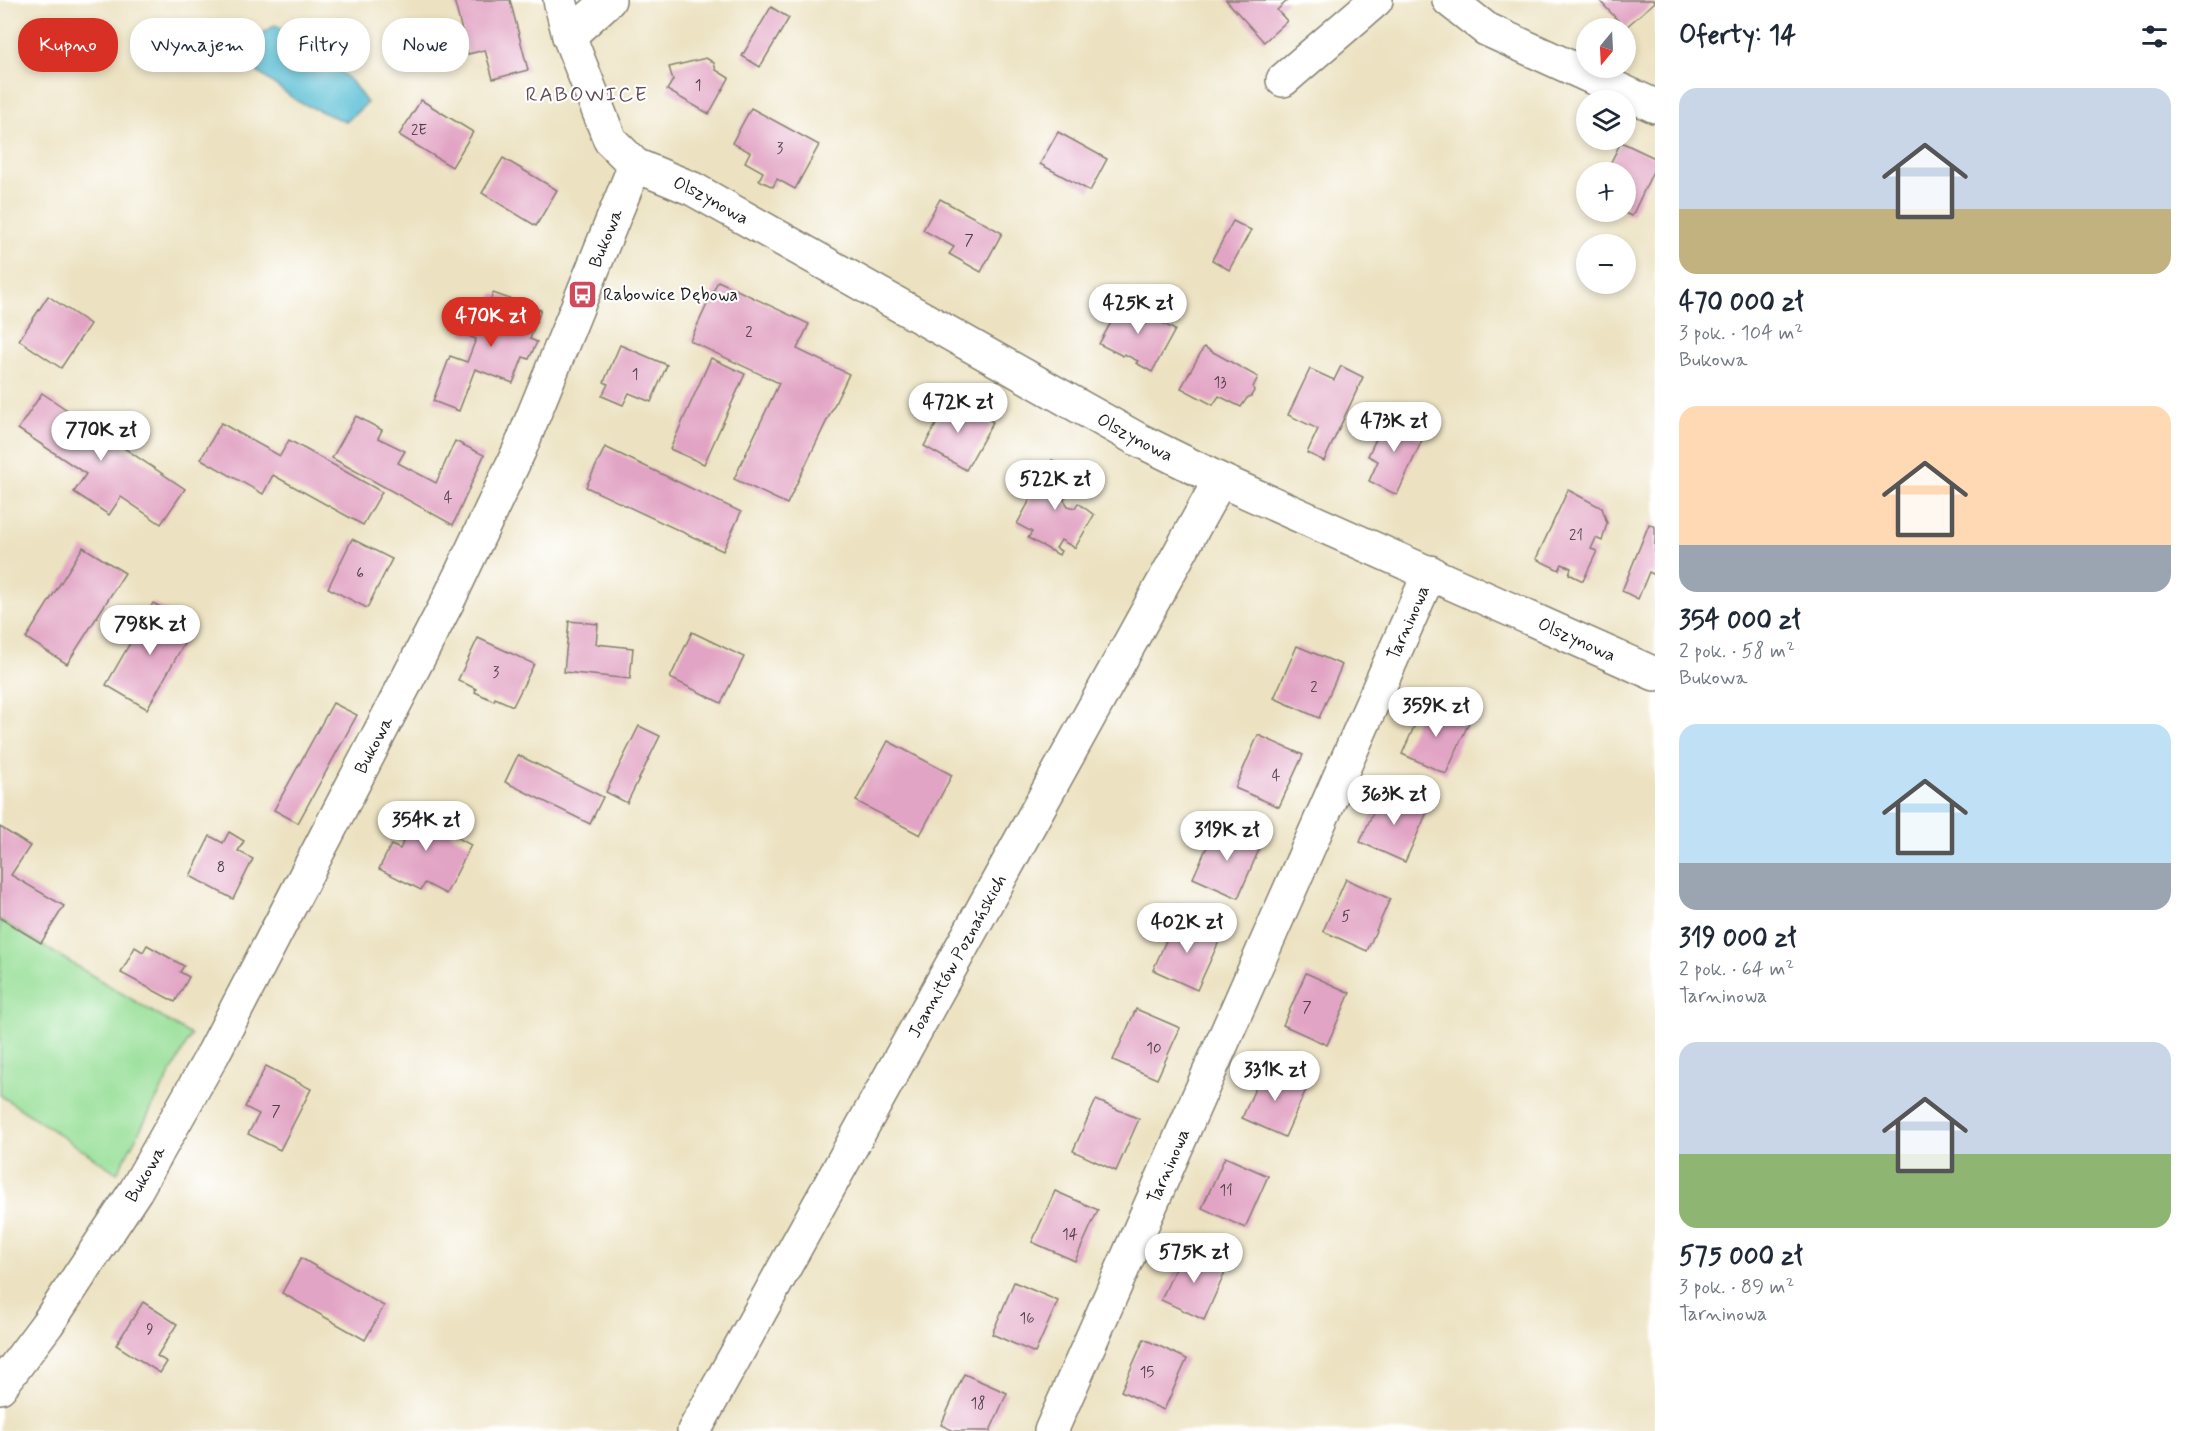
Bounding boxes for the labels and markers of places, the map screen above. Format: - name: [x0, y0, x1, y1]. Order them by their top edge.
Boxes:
- bus stop icon: Rabowice Dębowa: [566, 278, 598, 310]
- place label: Rabowice Dębowa: [603, 283, 738, 307]
- pin: 425K zł: [1083, 284, 1193, 335]
- pin: 470K zł: [436, 297, 546, 348]
- pin: 472K zł: [903, 383, 1013, 434]
- pin: 473K zł: [1339, 402, 1449, 453]
- pin: 770K zł: [46, 411, 156, 462]
- pin: 522K zł: [1000, 460, 1110, 511]
- pin: 798K zł: [95, 605, 205, 656]
- pin: 359K zł: [1381, 687, 1491, 738]
- pin: 363K zł: [1339, 775, 1449, 826]
- pin: 354K zł: [371, 801, 481, 852]
- pin: 319K zł: [1172, 811, 1282, 862]
- pin: 402K zł: [1132, 903, 1242, 954]
- pin: 331K zł: [1220, 1051, 1330, 1102]
- pin: 575K zł: [1139, 1233, 1249, 1284]

